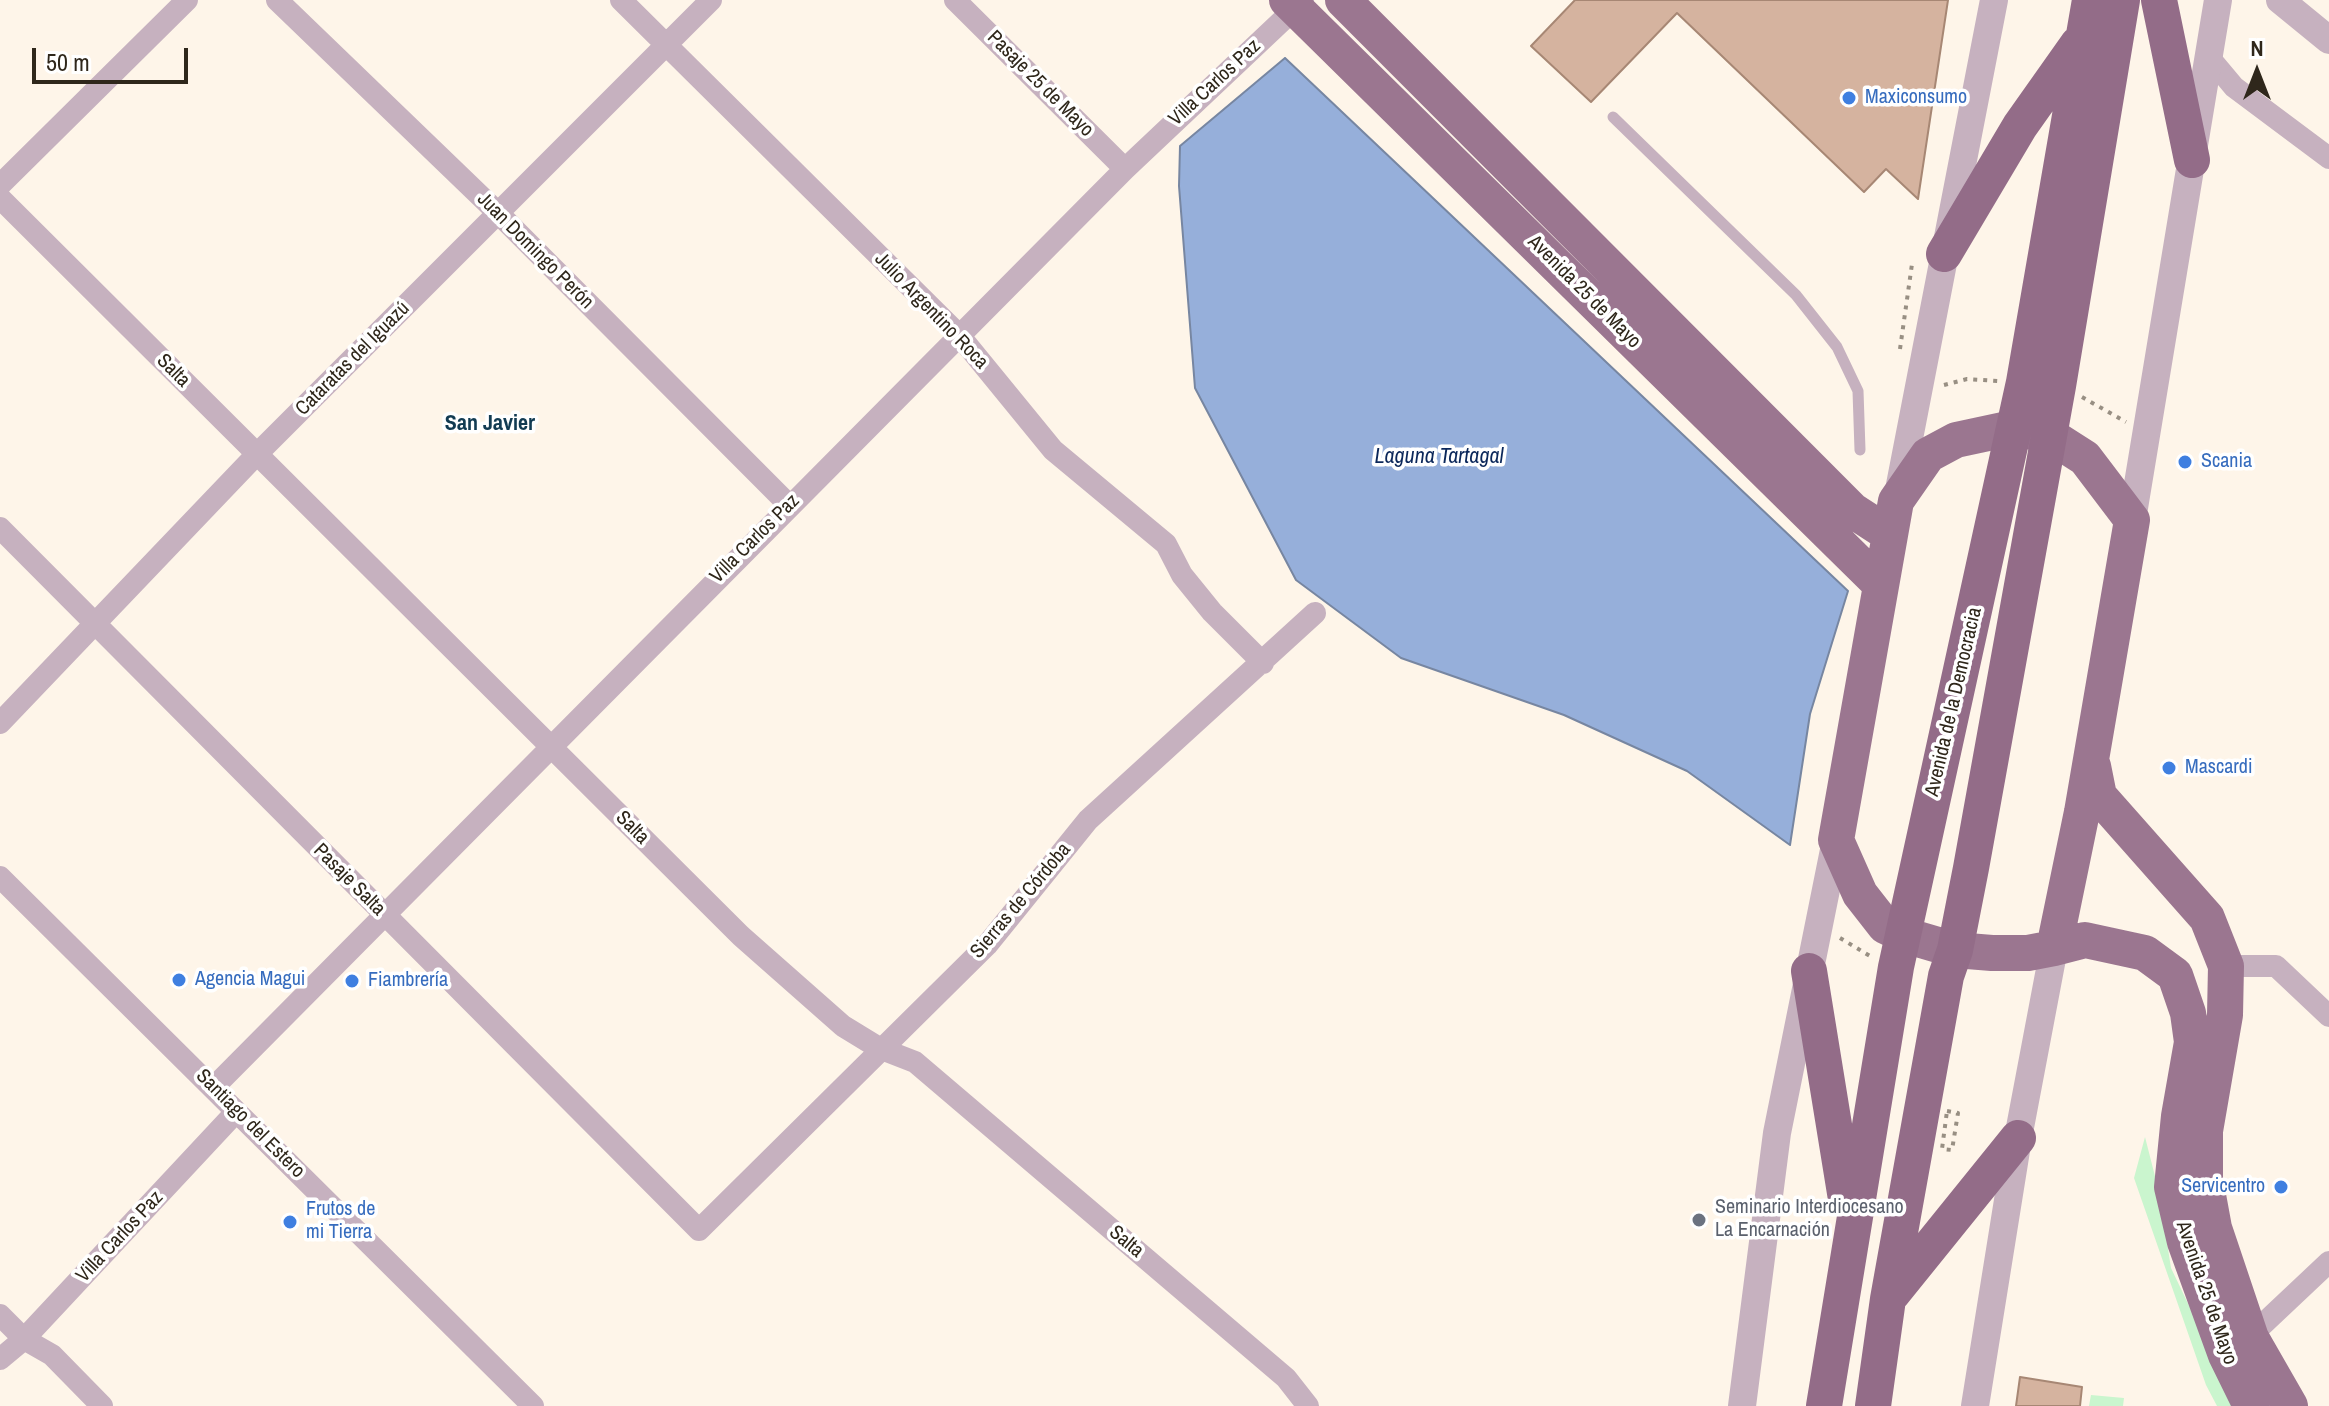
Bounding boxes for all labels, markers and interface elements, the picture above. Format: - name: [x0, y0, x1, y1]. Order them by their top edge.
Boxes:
- street label: Pasaje 25 de Mayo: [982, 26, 1098, 142]
- scale bar: [36, 32, 192, 82]
- north arrow: [2217, 32, 2297, 112]
- text: N: [2250, 33, 2264, 63]
- street label: Villa Carlos Paz: [1164, 35, 1266, 131]
- text: 50 m: [46, 46, 90, 78]
- place label: Maxiconsumo: [1865, 86, 1967, 110]
- marker: Maxiconsumo: [1840, 89, 1858, 107]
- street label: Juan Domingo Perón: [472, 188, 598, 314]
- street label: Avenida 25 de Mayo: [1522, 230, 1646, 354]
- street label: Julio Argentino Roca: [869, 248, 993, 374]
- street label: Cataratas del Iguazú: [291, 297, 415, 421]
- street label: Salta: [151, 349, 195, 393]
- district label: San Javier: [445, 411, 535, 437]
- water label: Laguna Tartagal: [1375, 444, 1503, 470]
- place label: Scania: [2201, 450, 2252, 474]
- marker: Scania: [2176, 453, 2194, 471]
- street label: Villa Carlos Paz: [705, 489, 805, 589]
- street label: Avenida de la Democracia: [1921, 605, 1987, 799]
- place label: Mascardi: [2185, 756, 2252, 780]
- marker: Mascardi: [2160, 759, 2178, 777]
- street label: Salta: [610, 806, 654, 850]
- street label: Sierras de Córdoba: [966, 838, 1076, 964]
- street label: Pasaje Salta: [308, 839, 390, 921]
- place label: Agencia Magui: [195, 968, 305, 992]
- place label: Fiambrería: [368, 969, 448, 993]
- marker: Agencia Magui: [170, 971, 188, 989]
- marker: Fiambrería: [343, 972, 361, 990]
- street label: Santiago del Estero: [191, 1065, 309, 1183]
- place label: Servicentro: [2181, 1175, 2265, 1199]
- marker: Servicentro: [2272, 1178, 2290, 1196]
- street label: Villa Carlos Paz: [72, 1186, 168, 1288]
- place label: Seminario Interdiocesano La Encarnación: [1715, 1196, 1904, 1243]
- place label: Frutos de mi Tierra: [306, 1198, 375, 1245]
- marker: Seminario Interdiocesano La Encarnación: [1690, 1211, 1708, 1229]
- marker: Frutos de mi Tierra: [281, 1213, 299, 1231]
- street label: Avenida 25 de Mayo: [2170, 1218, 2242, 1368]
- street label: Salta: [1104, 1221, 1148, 1263]

